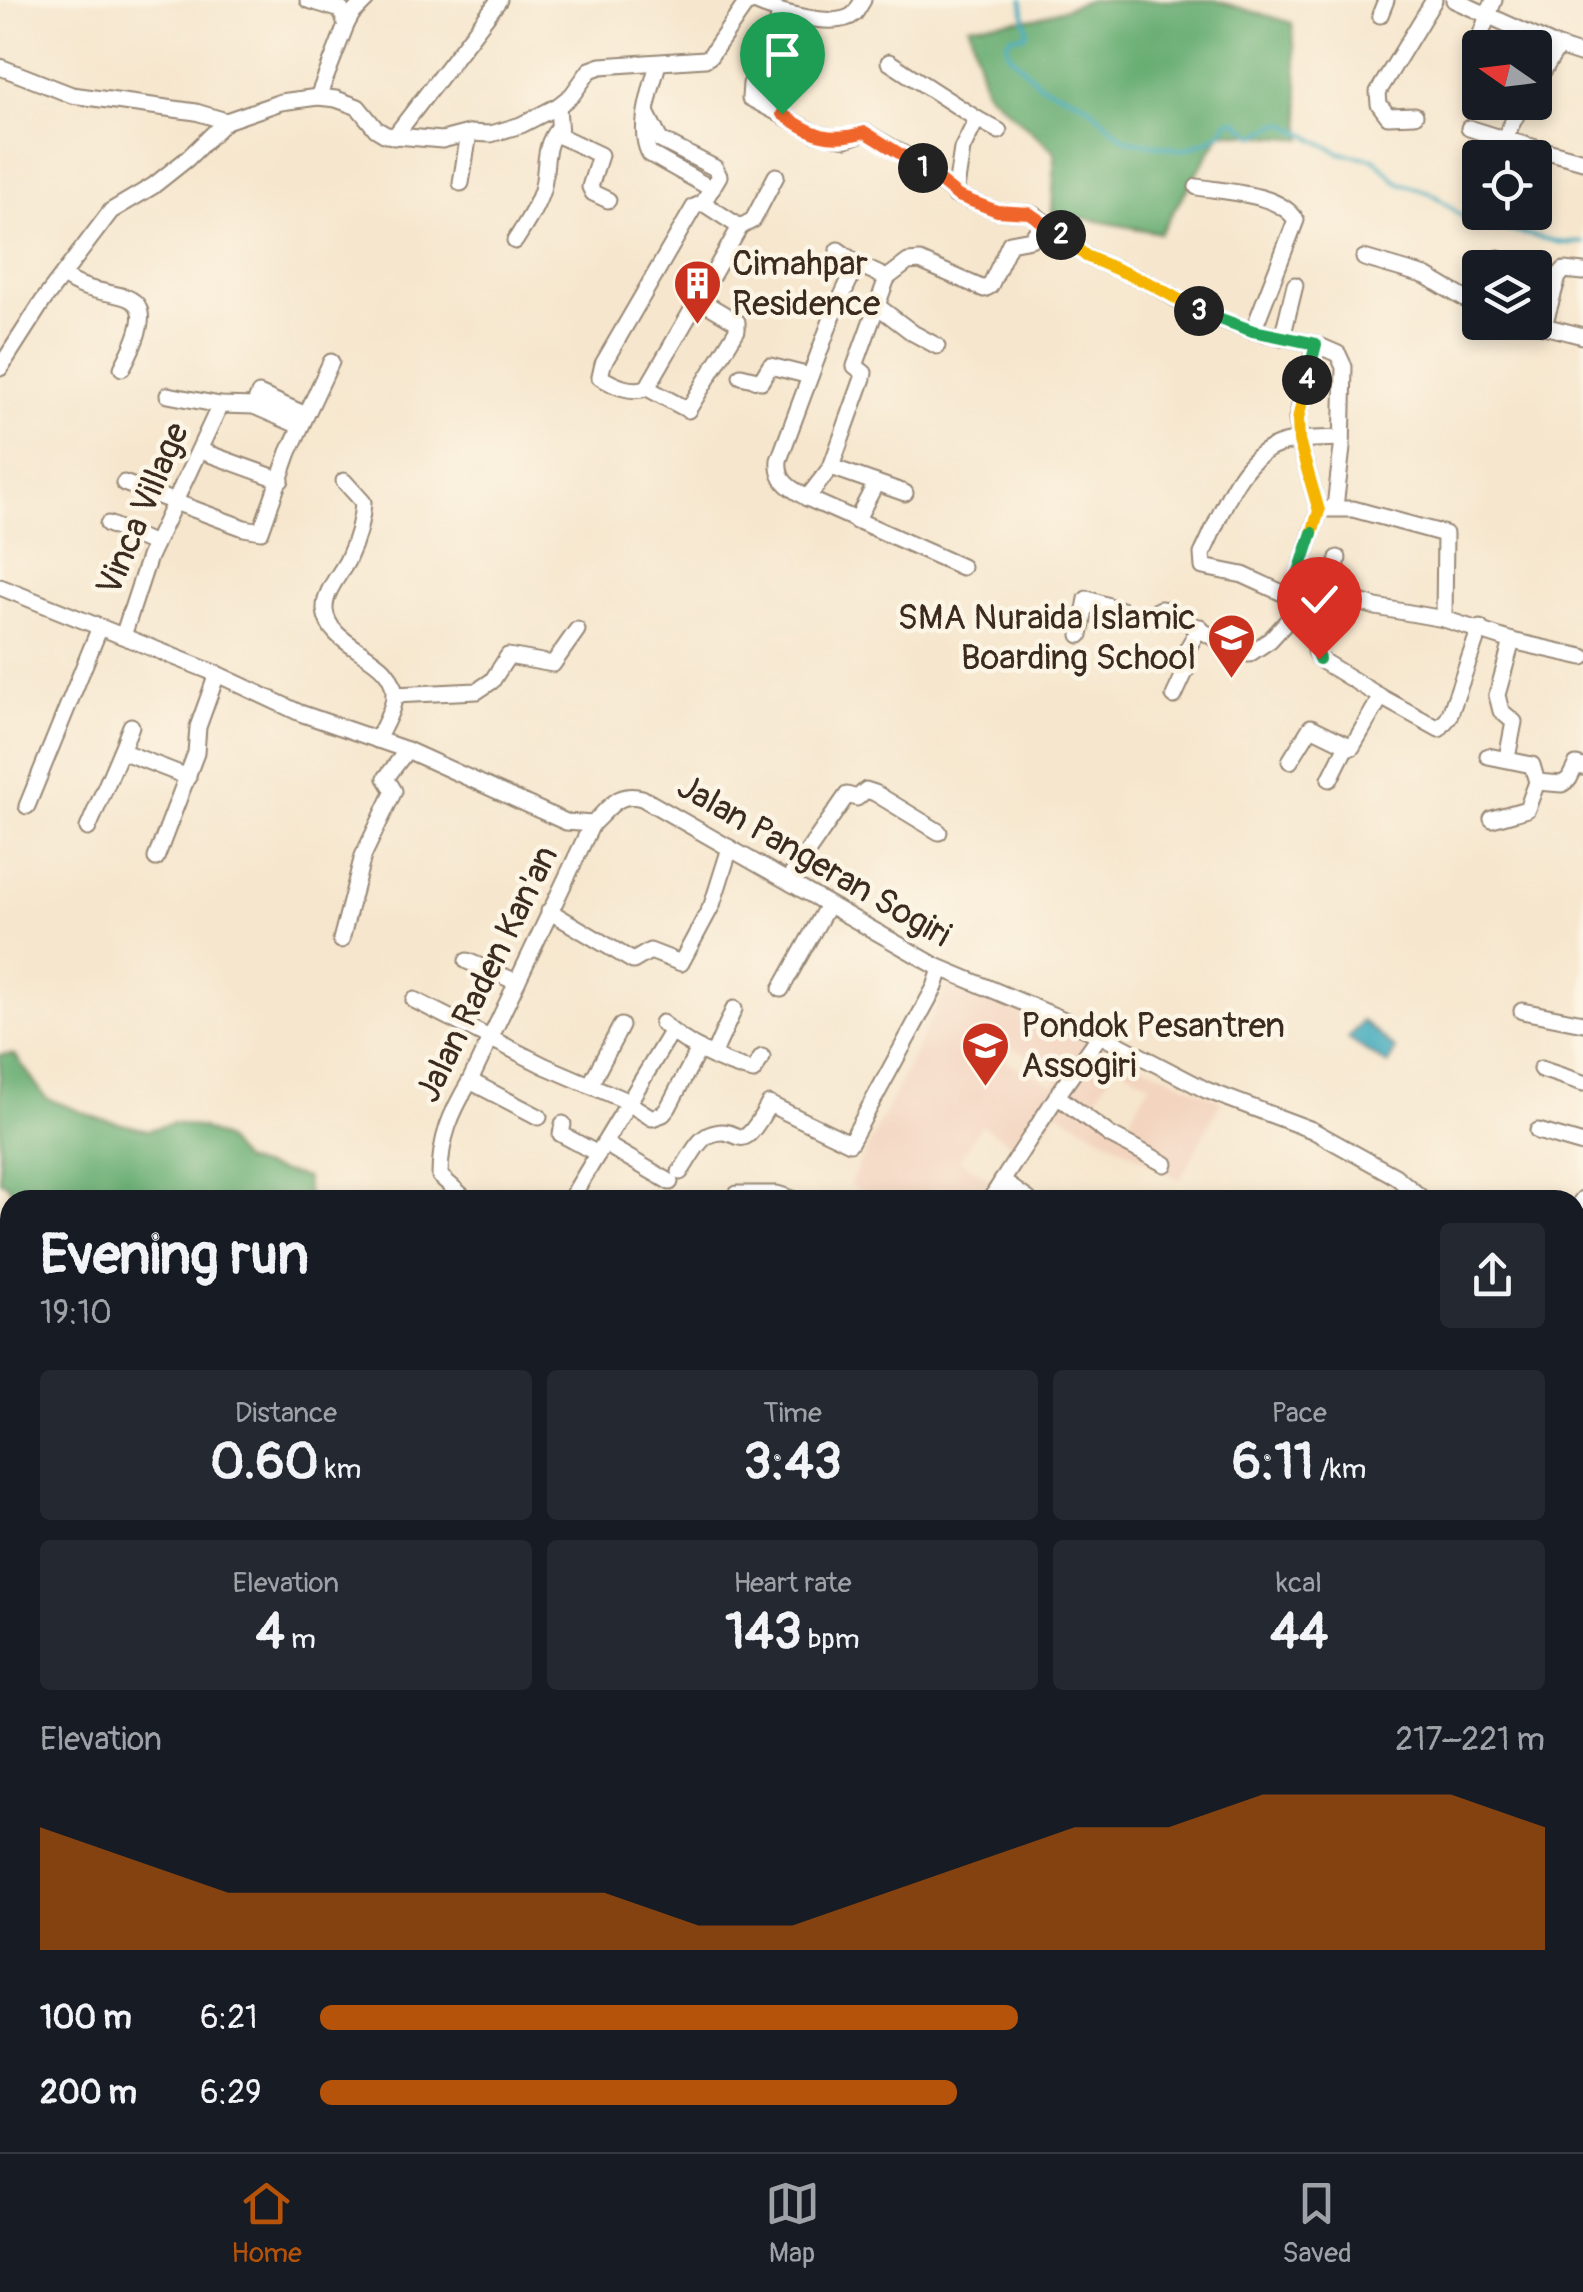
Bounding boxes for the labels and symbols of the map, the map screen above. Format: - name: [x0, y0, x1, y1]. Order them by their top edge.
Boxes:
- pin: [740, 12, 825, 115]
- north arrow: [1462, 30, 1552, 120]
- pin: 1: [898, 143, 948, 193]
- pin: 2: [1036, 210, 1086, 260]
- place label: Cimahpar Residence: [732, 242, 880, 326]
- building icon: Cimahpar Residence: [671, 258, 723, 326]
- pin: 3: [1174, 286, 1224, 336]
- pin: 4: [1282, 355, 1332, 405]
- street label: Vinca Village: [87, 416, 199, 602]
- pin: [1277, 557, 1362, 660]
- place label: SMA Nuraida Islamic Boarding School: [898, 596, 1196, 680]
- school or university icon: SMA Nuraida Islamic Boarding School: [1205, 612, 1257, 680]
- street label: Jalan Pangeran Sogiri: [669, 765, 959, 957]
- street label: Jalan Raden Kan'an: [406, 838, 568, 1110]
- place label: Pondok Pesantren Assogiri: [1021, 1004, 1285, 1088]
- school or university icon: Pondok Pesantren Assogiri: [960, 1020, 1012, 1088]

